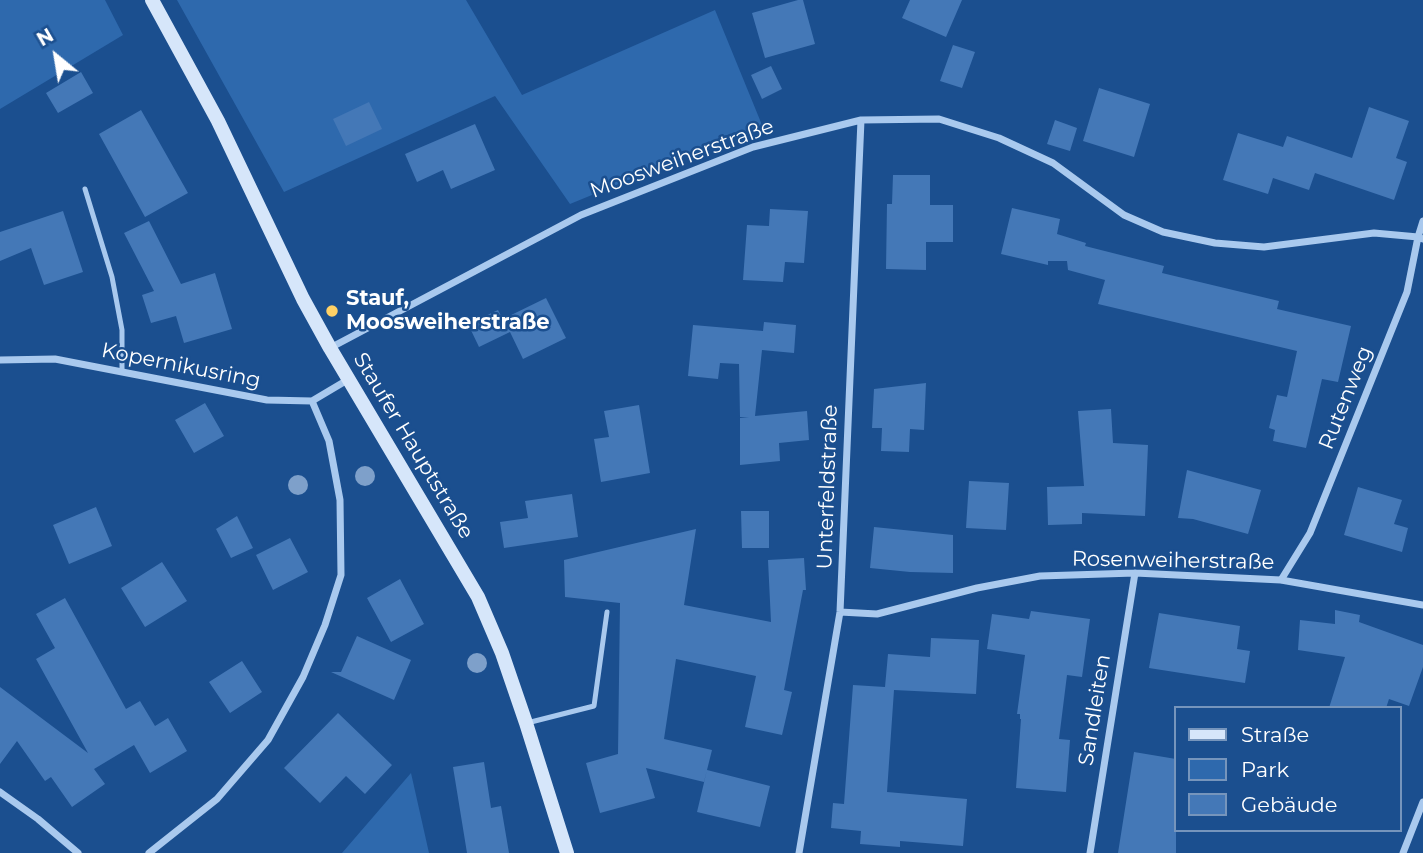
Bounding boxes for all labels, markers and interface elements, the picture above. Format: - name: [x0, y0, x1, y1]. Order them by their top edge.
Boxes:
- north arrow: [21, 21, 91, 91]
- text: N: [33, 24, 58, 51]
- street label: Moosweiherstraße: [587, 114, 777, 204]
- place label: Stauf, Moosweiherstraße: [346, 286, 550, 336]
- marker: Stauf, Moosweiherstraße: [324, 303, 340, 319]
- street label: Kopernikusring: [99, 338, 263, 394]
- street label: Rutenweg: [1314, 343, 1378, 453]
- street label: Staufer Hauptstraße: [347, 348, 479, 544]
- street label: Unterfeldstraße: [813, 404, 843, 570]
- street label: Rosenweiherstraße: [1072, 547, 1274, 575]
- street label: Sandleiten: [1074, 652, 1116, 768]
- legend: [1174, 706, 1402, 832]
- text: Straße: [1241, 722, 1309, 747]
- text: Park: [1241, 757, 1289, 782]
- text: Gebäude: [1241, 792, 1338, 817]

